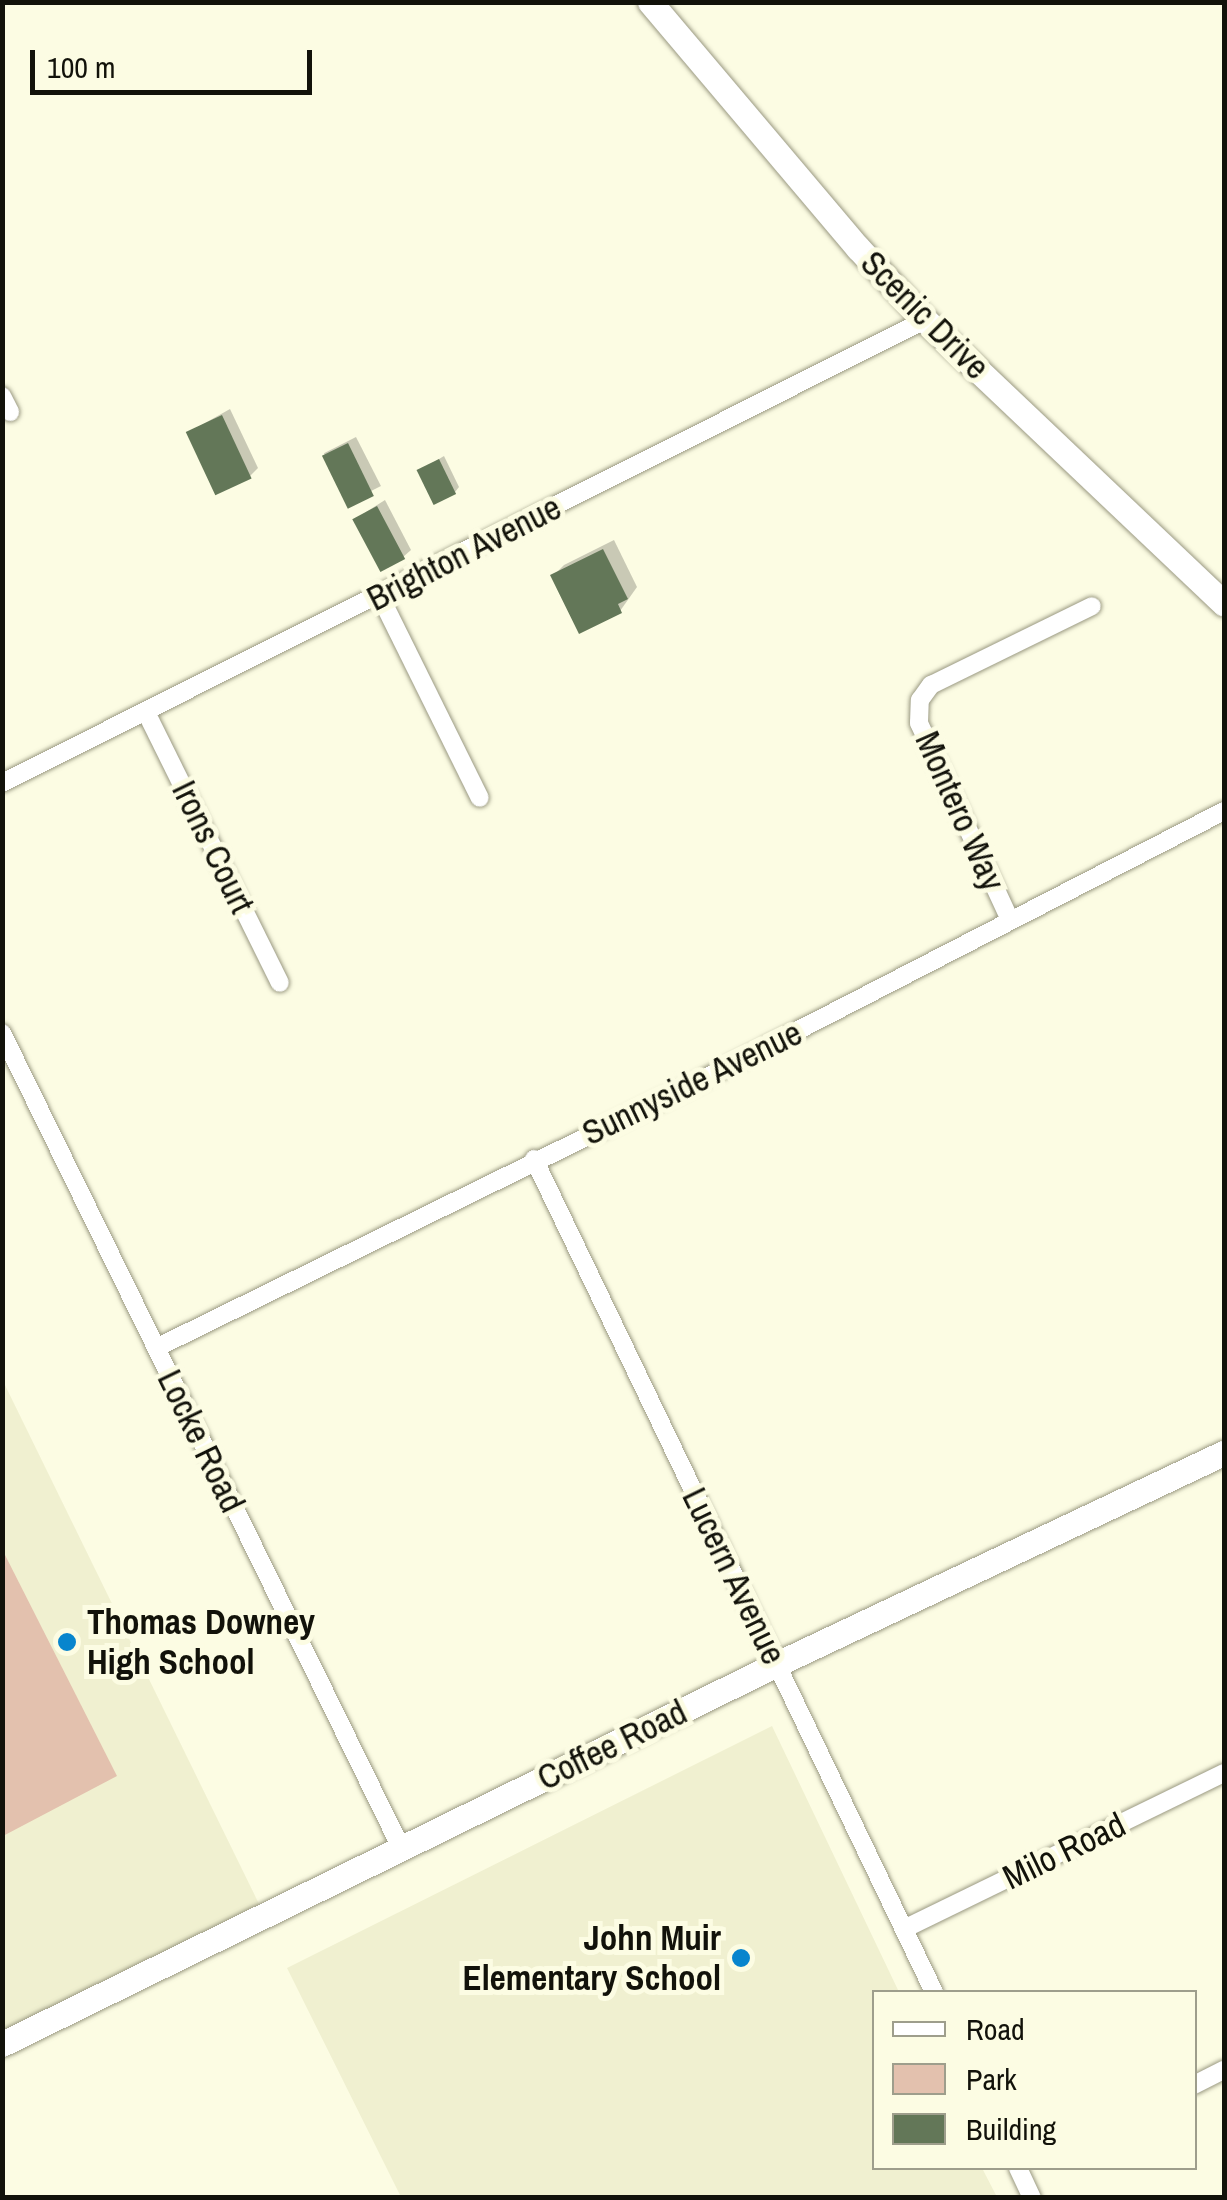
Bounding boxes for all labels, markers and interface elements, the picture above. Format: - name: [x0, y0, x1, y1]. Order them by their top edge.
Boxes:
- scale bar: [35, 30, 318, 92]
- text: 100 m: [47, 47, 115, 87]
- street label: Scenic Drive: [852, 242, 998, 388]
- street label: Brighton Avenue: [359, 486, 569, 620]
- street label: Montero Way: [906, 725, 1014, 897]
- street label: Irons Court: [163, 774, 263, 920]
- street label: Sunnyside Avenue: [575, 1011, 809, 1155]
- street label: Locke Road: [149, 1363, 253, 1519]
- street label: Lucern Avenue: [673, 1480, 795, 1672]
- place label: Thomas Downey High School: [87, 1601, 315, 1683]
- marker: Thomas Downey High School: [56, 1631, 78, 1653]
- street label: Coffee Road: [531, 1691, 693, 1799]
- street label: Milo Road: [996, 1803, 1132, 1899]
- place label: John Muir Elementary School: [463, 1917, 721, 1999]
- marker: John Muir Elementary School: [730, 1947, 752, 1969]
- legend: [872, 1990, 1197, 2170]
- text: Road: [966, 2009, 1025, 2049]
- text: Park: [966, 2059, 1017, 2099]
- text: Building: [966, 2109, 1056, 2149]

